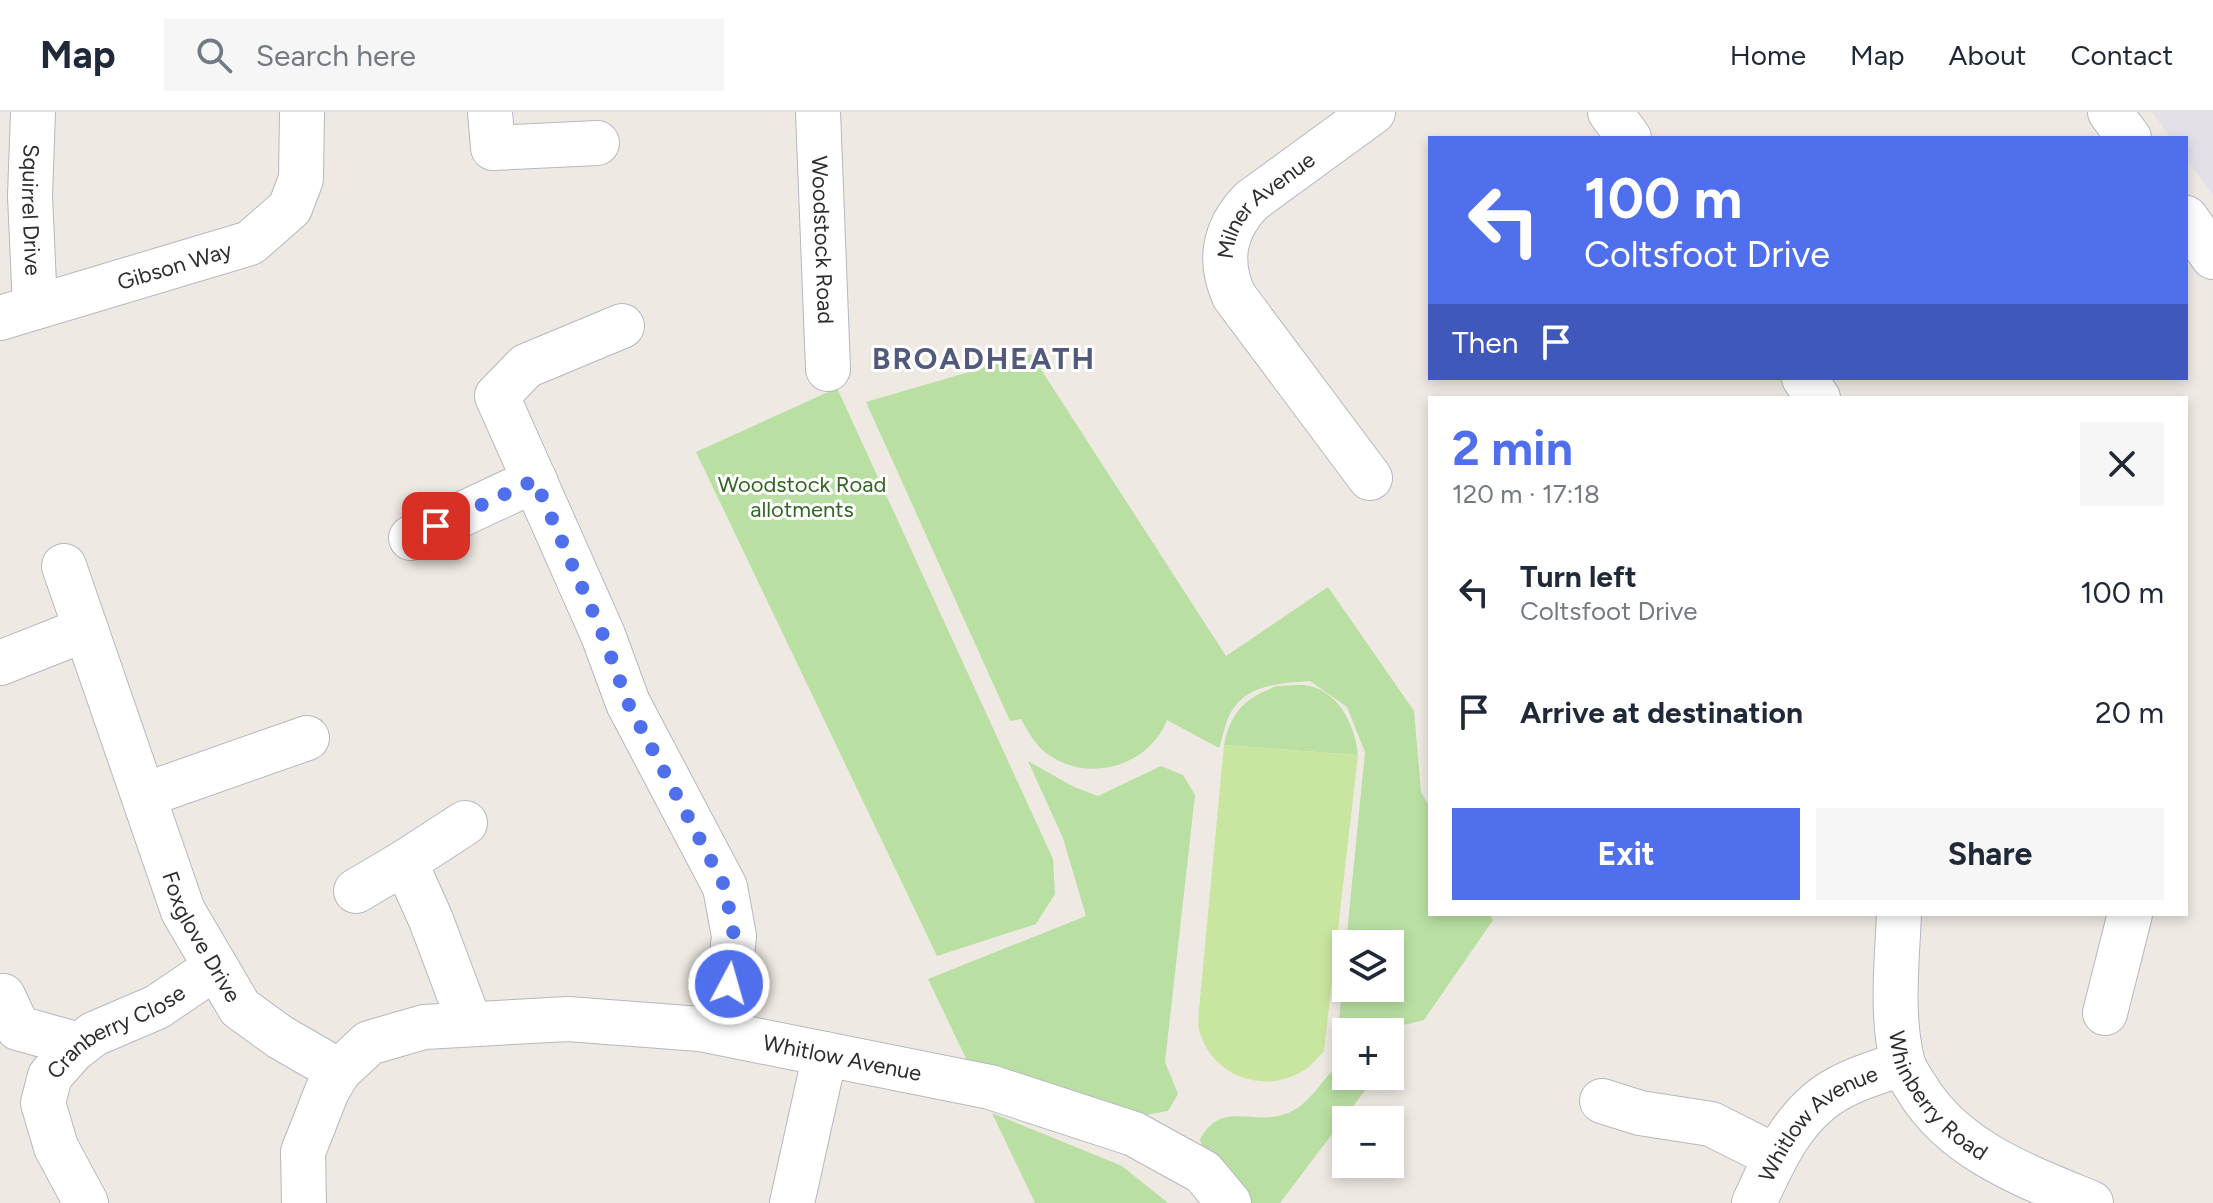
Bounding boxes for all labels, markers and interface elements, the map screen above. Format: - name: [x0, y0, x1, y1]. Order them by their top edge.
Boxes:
- search box: [164, 19, 724, 91]
- text: Map: [40, 32, 116, 78]
- icon: search: [192, 33, 236, 77]
- text: Search here: [256, 37, 416, 74]
- text: Home: [1730, 38, 1806, 72]
- text: Map: [1850, 38, 1905, 72]
- text: About: [1949, 38, 2026, 72]
- text: Contact: [2070, 38, 2173, 72]
- street label: Squirrel Drive: [16, 144, 47, 276]
- street label: Milner Avenue: [1211, 146, 1320, 260]
- street label: Woodstock Road: [806, 155, 840, 325]
- text: 100 m: [1584, 165, 1742, 232]
- icon: left: [1452, 168, 1556, 272]
- text: Coltsfoot Drive: [1584, 233, 1830, 276]
- street label: Gibson Way: [114, 236, 235, 296]
- icon: arrive: [1534, 320, 1578, 364]
- text: Then: [1452, 324, 1518, 361]
- district label: BROADHEATH: [872, 340, 1096, 377]
- text: 2 min: [1452, 419, 1573, 477]
- button: close: [2080, 422, 2164, 506]
- park label: Woodstock Road allotments: [718, 471, 886, 523]
- text: 120 m · 17:18: [1452, 478, 1600, 510]
- pin: [402, 492, 470, 560]
- icon: arrive: [414, 504, 458, 548]
- text: Turn left: [1520, 558, 1637, 595]
- icon: left: [1452, 570, 1496, 614]
- text: 100 m: [2080, 574, 2164, 611]
- text: Coltsfoot Drive: [1520, 595, 1698, 627]
- icon: arrive: [1452, 690, 1496, 734]
- text: Arrive at destination: [1520, 694, 1803, 731]
- text: 20 m: [2095, 694, 2164, 731]
- button: Exit: [1452, 808, 1800, 900]
- button: Share: [1816, 808, 2164, 900]
- street label: Foxglove Drive: [157, 868, 247, 1007]
- map controls: [1332, 930, 1404, 1178]
- button: layers: [1332, 930, 1404, 1002]
- position arrow: [687, 942, 771, 1026]
- street label: Cranberry Close: [41, 979, 190, 1084]
- button: +: [1332, 1018, 1404, 1090]
- street label: Whitlow Avenue: [761, 1028, 924, 1087]
- street label: Whinberry Road: [1884, 1029, 1993, 1166]
- street label: Whitlow Avenue: [1752, 1060, 1881, 1186]
- button: −: [1332, 1106, 1404, 1178]

